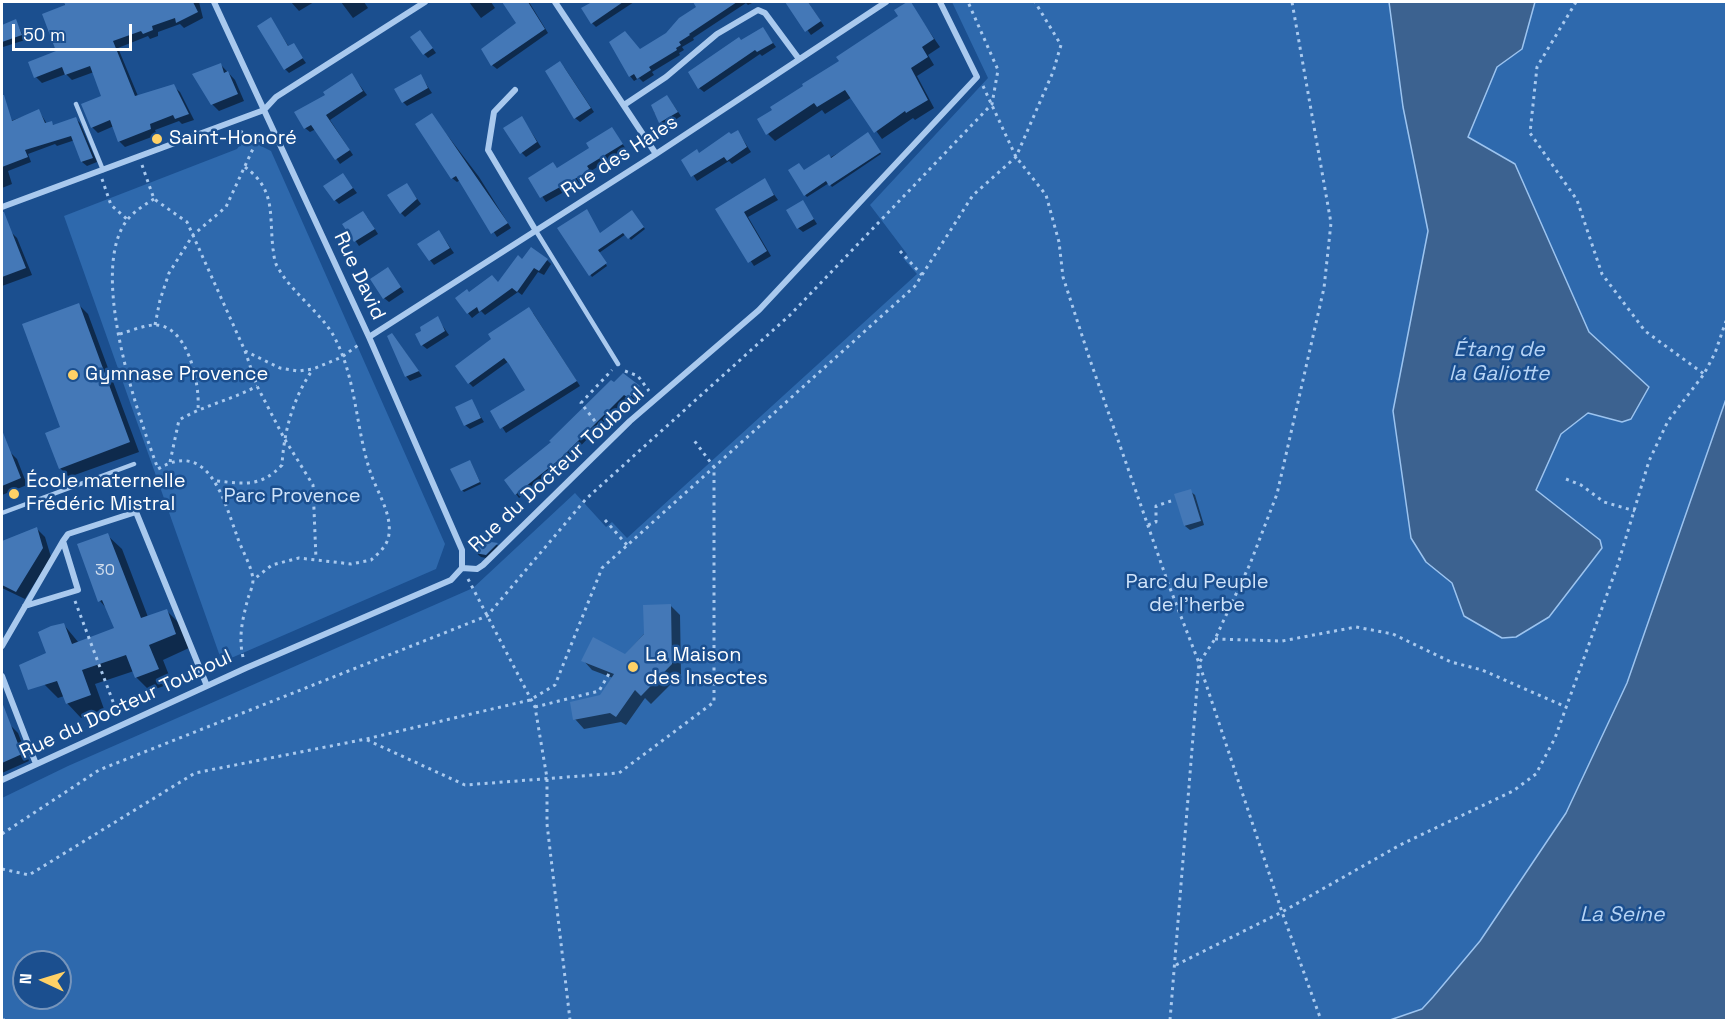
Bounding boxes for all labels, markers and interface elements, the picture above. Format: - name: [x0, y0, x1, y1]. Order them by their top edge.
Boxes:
- scale bar: [15, 12, 135, 50]
- text: 50 m: [23, 23, 65, 46]
- street label: Rue des Haies: [557, 110, 683, 204]
- place label: Saint-Honoré: [169, 127, 297, 151]
- marker: Saint-Honoré: [150, 132, 164, 146]
- street label: Rue David: [328, 228, 390, 324]
- water label: Étang de la Galiotte: [1449, 337, 1549, 387]
- place label: Gymnase Provence: [85, 363, 268, 387]
- marker: Gymnase Provence: [66, 368, 80, 382]
- street label: Rue du Docteur Touboul: [464, 382, 650, 558]
- place label: École maternelle Frédéric Mistral: [26, 470, 185, 517]
- park label: Parc Provence: [224, 485, 360, 509]
- marker: École maternelle Frédéric Mistral: [7, 487, 21, 501]
- house number: 30: [95, 561, 115, 581]
- park label: Parc du Peuple de l'herbe: [1125, 571, 1269, 618]
- place label: La Maison des Insectes: [645, 644, 768, 691]
- street label: Rue du Docteur Touboul: [16, 645, 236, 765]
- marker: La Maison des Insectes: [626, 660, 640, 674]
- water label: La Seine: [1580, 902, 1664, 928]
- north arrow: [12, 950, 72, 1010]
- text: N: [15, 973, 36, 985]

